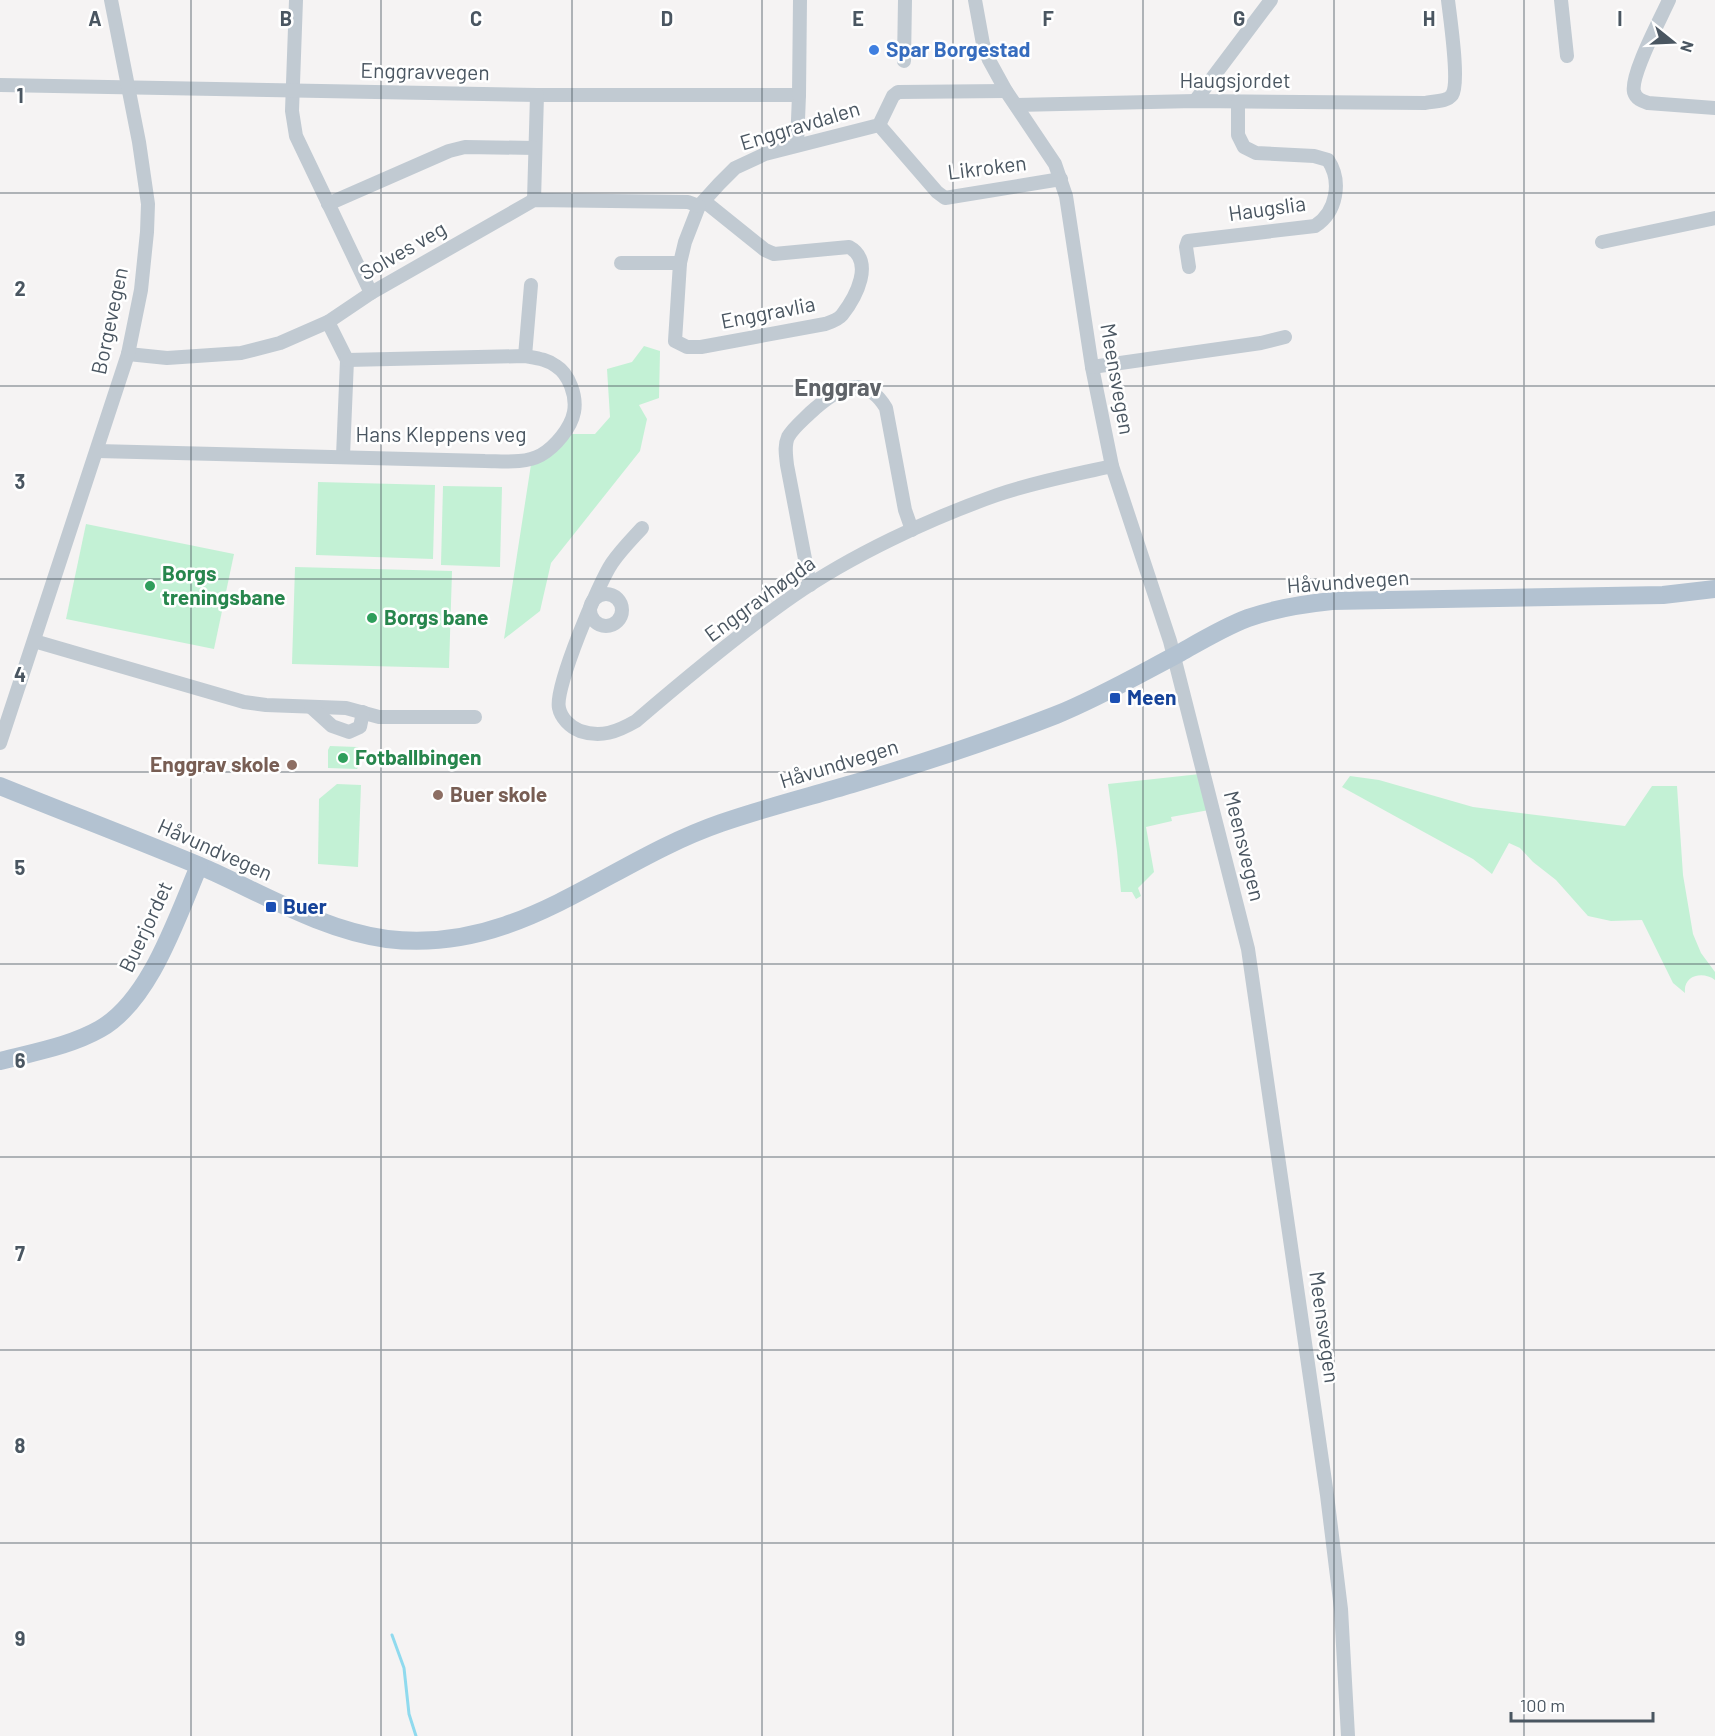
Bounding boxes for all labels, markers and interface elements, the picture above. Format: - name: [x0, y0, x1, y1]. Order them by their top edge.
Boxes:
- text: A: [88, 6, 102, 30]
- text: B: [280, 6, 292, 30]
- text: C: [470, 6, 482, 30]
- text: D: [661, 6, 673, 30]
- text: E: [852, 6, 864, 30]
- text: F: [1042, 6, 1054, 30]
- text: G: [1233, 6, 1245, 30]
- text: H: [1423, 6, 1435, 30]
- text: I: [1617, 6, 1623, 30]
- north arrow: [1643, 12, 1703, 72]
- place label: Spar Borgestad: [886, 36, 1031, 61]
- text: N: [1677, 39, 1698, 55]
- marker: Spar Borgestad: [867, 43, 881, 57]
- street label: Enggravvegen: [360, 57, 490, 84]
- street label: Haugsjordet: [1179, 67, 1291, 92]
- text: 1: [16, 83, 24, 107]
- street label: Enggravdalen: [737, 95, 862, 155]
- street label: Likroken: [946, 149, 1028, 184]
- street label: Haugslia: [1227, 190, 1307, 225]
- street label: Solves veg: [355, 215, 450, 284]
- street label: Borgevegen: [85, 265, 132, 376]
- text: 2: [14, 276, 26, 300]
- street label: Enggravlia: [718, 290, 817, 333]
- street label: Meensvegen: [1096, 321, 1141, 436]
- district label: Enggrav: [794, 372, 882, 401]
- street label: Hans Kleppens veg: [356, 421, 526, 446]
- text: 3: [15, 469, 25, 493]
- street label: Enggravhøgda: [699, 549, 819, 646]
- place label: Borgs treningsbane: [162, 560, 286, 609]
- street label: Håvundvegen: [1286, 564, 1410, 597]
- marker: Borgs treningsbane: [143, 579, 157, 593]
- place label: Borgs bane: [384, 604, 489, 629]
- marker: Borgs bane: [365, 611, 379, 625]
- text: 4: [14, 662, 26, 686]
- place label: Meen: [1127, 684, 1176, 709]
- marker: Meen: [1108, 691, 1122, 705]
- street label: Håvundvegen: [776, 733, 901, 792]
- place label: Fotballbingen: [355, 744, 482, 769]
- place label: Enggrav skole: [150, 751, 280, 776]
- marker: Fotballbingen: [336, 751, 350, 765]
- marker: Enggrav skole: [285, 758, 299, 772]
- place label: Buer skole: [450, 781, 547, 806]
- marker: Buer skole: [431, 788, 445, 802]
- street label: Meensvegen: [1220, 788, 1271, 903]
- street label: Håvundvegen: [154, 812, 277, 885]
- text: 5: [15, 855, 26, 879]
- street label: Buerjordet: [113, 877, 177, 976]
- place label: Buer: [283, 893, 327, 918]
- marker: Buer: [264, 900, 278, 914]
- text: 6: [15, 1048, 26, 1072]
- text: 7: [15, 1241, 25, 1265]
- street label: Meensvegen: [1305, 1269, 1346, 1384]
- text: 8: [15, 1433, 26, 1457]
- text: 9: [15, 1626, 25, 1650]
- scale bar: [1511, 1685, 1654, 1723]
- text: 100 m: [1520, 1694, 1565, 1716]

